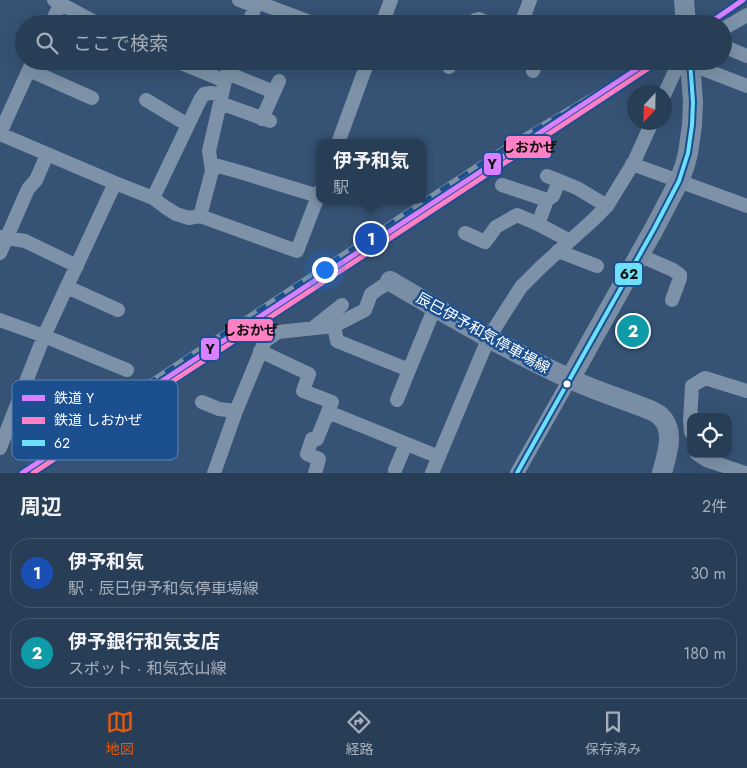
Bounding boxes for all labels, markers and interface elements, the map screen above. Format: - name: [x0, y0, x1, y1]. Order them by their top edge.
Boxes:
- search box: [15, 15, 732, 70]
- icon: search: [33, 29, 61, 57]
- text: ここで検索: [73, 30, 168, 57]
- north arrow: [627, 85, 672, 130]
- line badge: しおかぜ: [505, 135, 552, 159]
- text: しおかぜ: [501, 137, 557, 157]
- popup: [316, 139, 426, 204]
- text: 伊予和気: [333, 147, 409, 174]
- line badge: Y: [483, 152, 502, 176]
- text: Y: [486, 154, 497, 174]
- text: 駅: [333, 176, 349, 199]
- pin: 1: [355, 220, 387, 258]
- your location: [312, 257, 338, 283]
- line badge: 62: [614, 262, 643, 286]
- text: 62: [620, 264, 638, 284]
- street label: 辰巳伊予和気停車場線: [412, 287, 554, 379]
- pin: 2: [617, 312, 649, 350]
- line badge: しおかぜ: [227, 318, 274, 342]
- text: しおかぜ: [222, 320, 278, 340]
- line badge: Y: [200, 337, 220, 361]
- text: Y: [204, 339, 215, 359]
- unlabelled marker: [562, 379, 572, 389]
- legend: [12, 380, 178, 460]
- text: 鉄道 Y: [54, 388, 94, 408]
- text: 鉄道 しおかぜ: [54, 410, 142, 430]
- map controls: [687, 413, 732, 458]
- button: locate: [687, 413, 732, 458]
- text: 62: [54, 433, 70, 453]
- text: 周辺: [20, 492, 62, 522]
- text: 2件: [702, 495, 727, 518]
- text: 伊予和気: [68, 548, 144, 575]
- text: 1: [33, 562, 41, 585]
- text: 30 m: [690, 562, 726, 585]
- text: 駅 · 辰巳伊予和気停車場線: [68, 577, 258, 600]
- text: 伊予銀行和気支店: [68, 628, 220, 655]
- text: 2: [32, 642, 42, 665]
- text: 180 m: [683, 642, 726, 665]
- text: スポット · 和気衣山線: [68, 657, 226, 680]
- tab: 地図: [106, 708, 134, 759]
- tab: 経路: [345, 708, 373, 759]
- tab: 保存済み: [585, 708, 641, 759]

